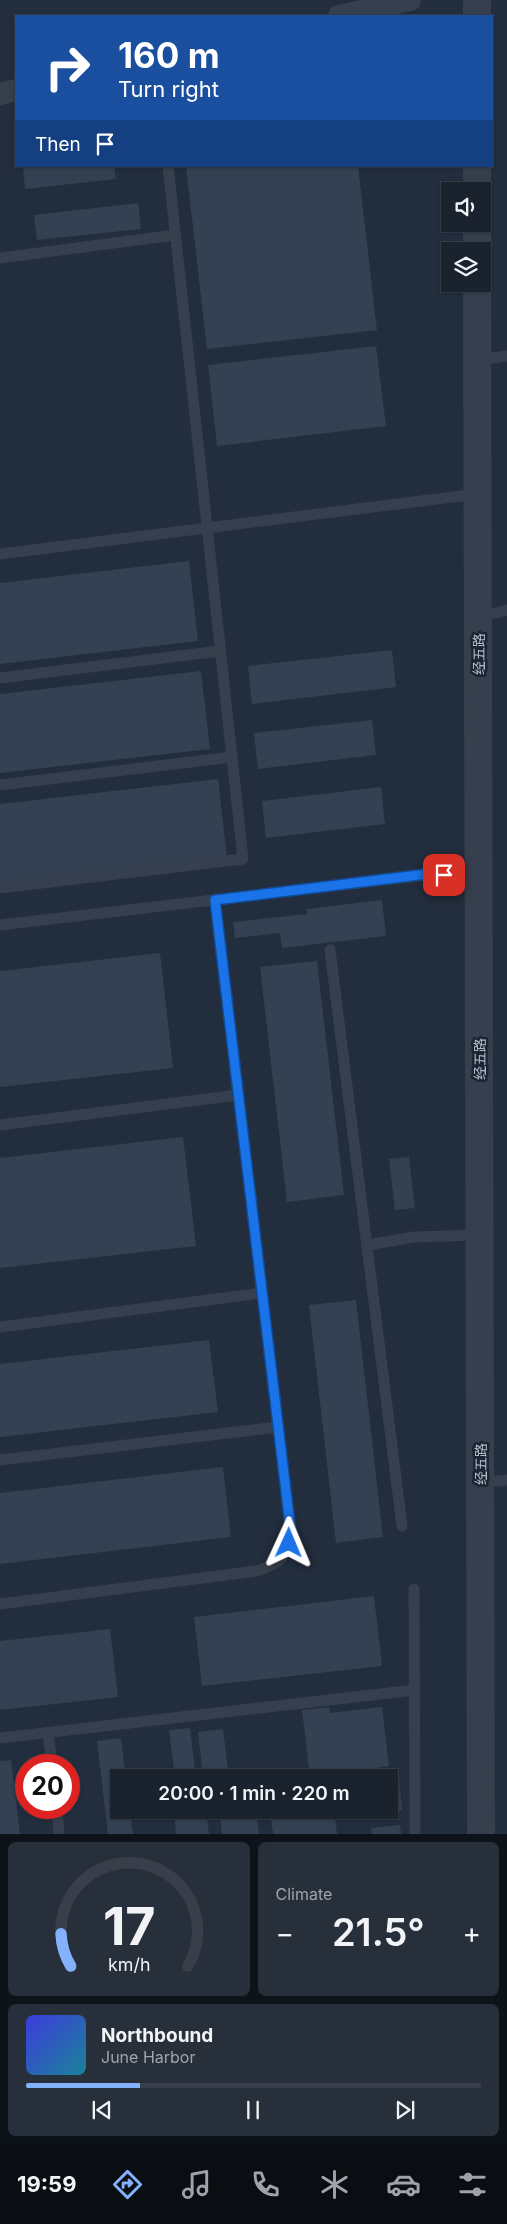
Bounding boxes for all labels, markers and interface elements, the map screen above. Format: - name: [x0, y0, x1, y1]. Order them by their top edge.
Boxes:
- text: 160 m: [118, 34, 220, 76]
- icon: right: [35, 35, 100, 100]
- text: Turn right: [118, 76, 219, 102]
- icon: arrive: [91, 130, 119, 158]
- text: Then: [35, 133, 81, 156]
- map controls: [441, 182, 491, 292]
- button: sound: [441, 182, 491, 232]
- button: layers: [441, 242, 491, 292]
- street label: 经五路: [470, 633, 487, 675]
- pin: [423, 854, 465, 896]
- icon: arrive: [430, 861, 458, 889]
- street label: 经五路: [471, 1038, 488, 1080]
- street label: 经五路: [472, 1443, 489, 1485]
- position arrow: [262, 1516, 314, 1568]
- speed limit sign: 20: [15, 1754, 80, 1819]
- text: 20:00 · 1 min · 220 m: [158, 1782, 350, 1805]
- text: Climate: [276, 1884, 332, 1904]
- text: 17: [102, 1895, 155, 1958]
- text: 21.5°: [332, 1909, 425, 1955]
- text: −: [276, 1916, 294, 1950]
- text: +: [462, 1916, 481, 1950]
- text: km/h: [108, 1954, 150, 1975]
- text: Northbound: [101, 2024, 213, 2047]
- text: June Harbor: [101, 2047, 195, 2067]
- icon: previous: [88, 2096, 116, 2124]
- icon: pause: [239, 2096, 267, 2124]
- icon: next: [391, 2096, 419, 2124]
- icon: directions: [110, 2167, 145, 2202]
- icon: music: [179, 2167, 214, 2202]
- icon: phone: [248, 2167, 283, 2202]
- icon: climate: [317, 2167, 352, 2202]
- icon: car: [386, 2167, 421, 2202]
- icon: filters: [455, 2167, 490, 2202]
- text: 19:59: [17, 2171, 76, 2197]

